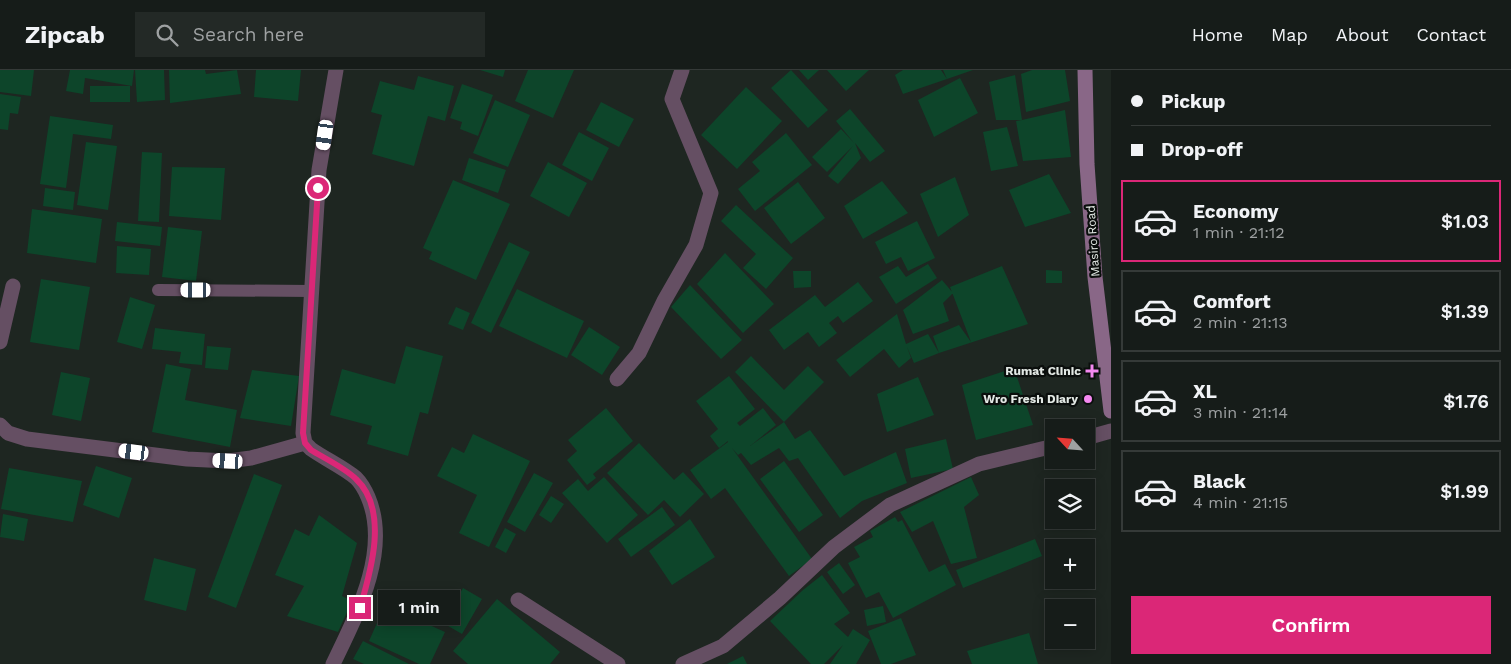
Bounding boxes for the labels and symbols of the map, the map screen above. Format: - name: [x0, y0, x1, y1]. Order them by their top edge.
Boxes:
- car: [315, 119, 334, 151]
- route start: [307, 177, 329, 199]
- street label: Masiro Road: [1084, 205, 1102, 277]
- car: [181, 283, 211, 298]
- place label: Rumat Clinic: [1005, 364, 1081, 378]
- marker: Rumat Clinic: [1085, 364, 1099, 378]
- place label: Wro Fresh Diary: [983, 392, 1078, 406]
- marker: Wro Fresh Diary: [1082, 393, 1094, 405]
- north arrow: [1045, 419, 1095, 469]
- car: [118, 443, 149, 461]
- car: [212, 453, 243, 469]
- callout: 1 min: [378, 590, 460, 626]
- route end: [349, 597, 371, 619]

